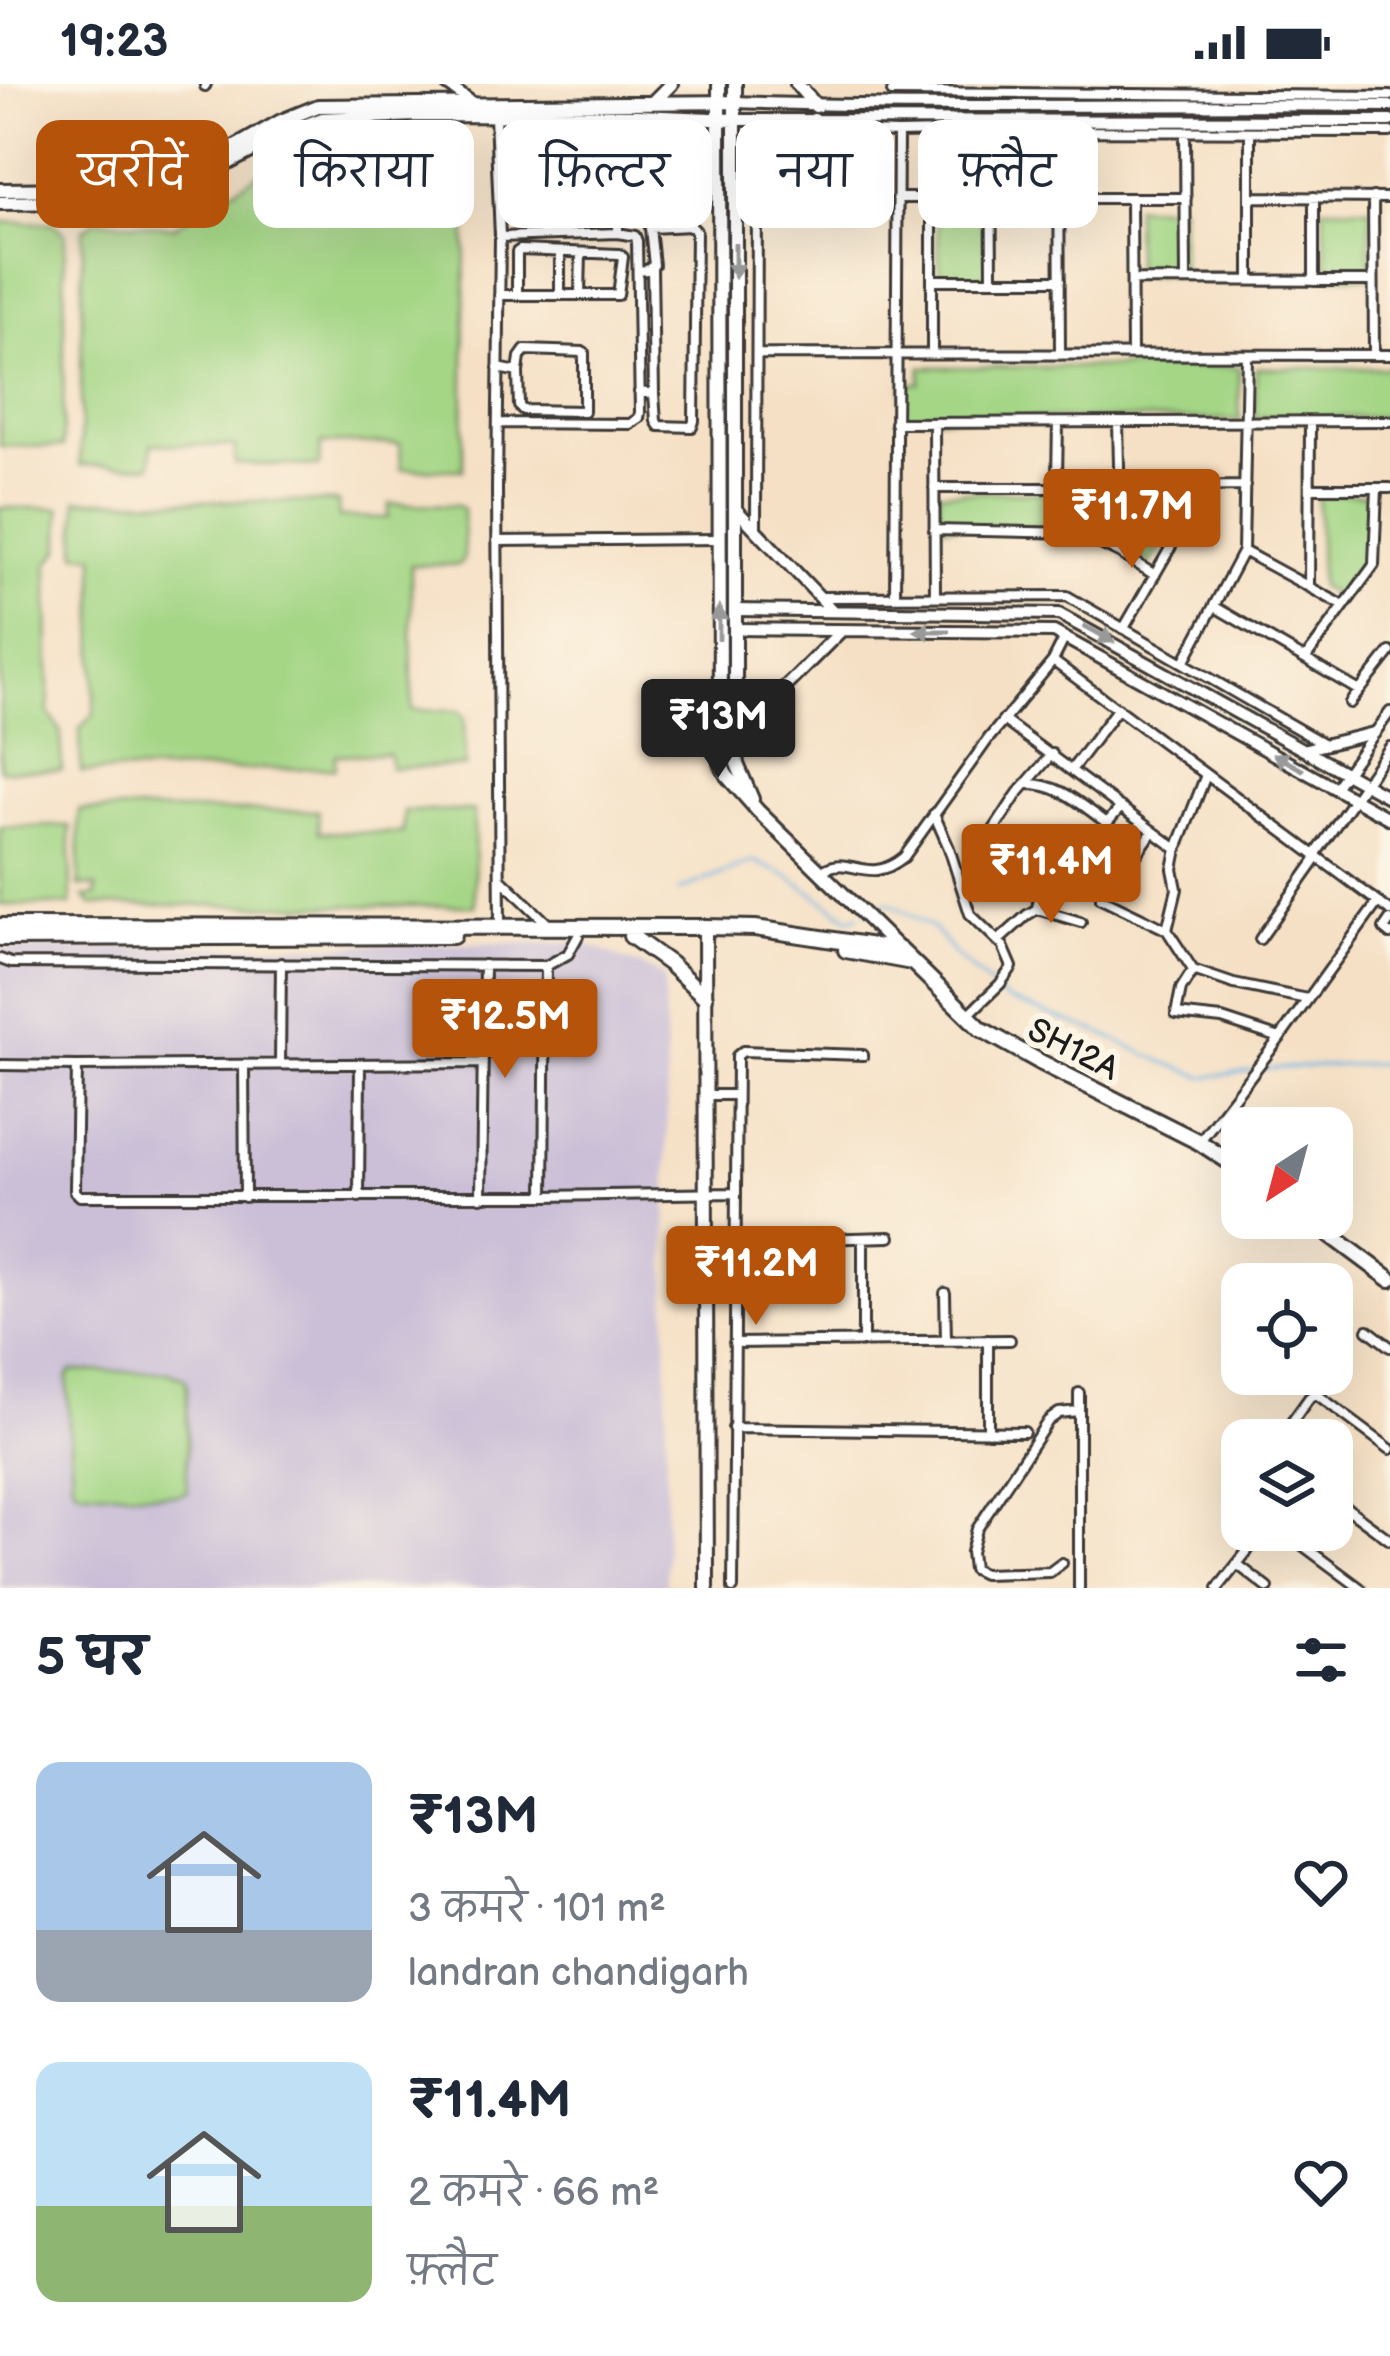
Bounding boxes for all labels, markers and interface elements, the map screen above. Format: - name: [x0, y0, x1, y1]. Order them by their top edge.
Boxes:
- text: 19:23: [60, 15, 168, 70]
- chip: खरीदें: [36, 120, 229, 228]
- chip: किराया: [253, 120, 474, 228]
- chip: फ़िल्टर: [498, 120, 712, 228]
- chip: नया: [736, 120, 894, 228]
- chip: फ़्लैट: [918, 120, 1098, 228]
- one-way arrow: [725, 243, 745, 281]
- pin: ₹11.7M: [1034, 469, 1230, 571]
- text: ₹11.7M: [1070, 484, 1194, 531]
- one-way arrow: [709, 603, 729, 641]
- one-way arrow: [912, 621, 950, 641]
- one-way arrow: [1081, 623, 1116, 644]
- pin: ₹13M: [647, 679, 789, 781]
- text: ₹13M: [668, 694, 768, 741]
- one-way arrow: [1271, 752, 1305, 773]
- pin: ₹11.4M: [953, 824, 1149, 926]
- text: ₹11.4M: [989, 839, 1113, 886]
- pin: ₹12.5M: [407, 979, 603, 1081]
- text: ₹12.5M: [439, 994, 571, 1041]
- street label: SH12A: [1021, 1010, 1126, 1090]
- north arrow: [1221, 1107, 1353, 1239]
- map controls: [1221, 1107, 1353, 1551]
- pin: ₹11.2M: [658, 1226, 854, 1328]
- text: ₹11.2M: [693, 1241, 819, 1288]
- button: locate: [1221, 1263, 1353, 1395]
- button: layers: [1221, 1419, 1353, 1551]
- icon: filters: [1288, 1627, 1354, 1693]
- text: 5 घर: [36, 1628, 147, 1689]
- text: ₹13M: [408, 1787, 538, 1848]
- icon: home: [132, 1810, 276, 1954]
- icon: heart: [1288, 1849, 1354, 1915]
- text: 3 कमरे · 101 m²: [408, 1886, 666, 1933]
- text: landran chandigarh: [408, 1950, 749, 1997]
- text: ₹11.4M: [408, 2071, 571, 2132]
- icon: home: [132, 2110, 276, 2254]
- icon: heart: [1288, 2149, 1354, 2215]
- text: 2 कमरे · 66 m²: [408, 2170, 659, 2217]
- text: फ़्लैट: [408, 2249, 497, 2296]

